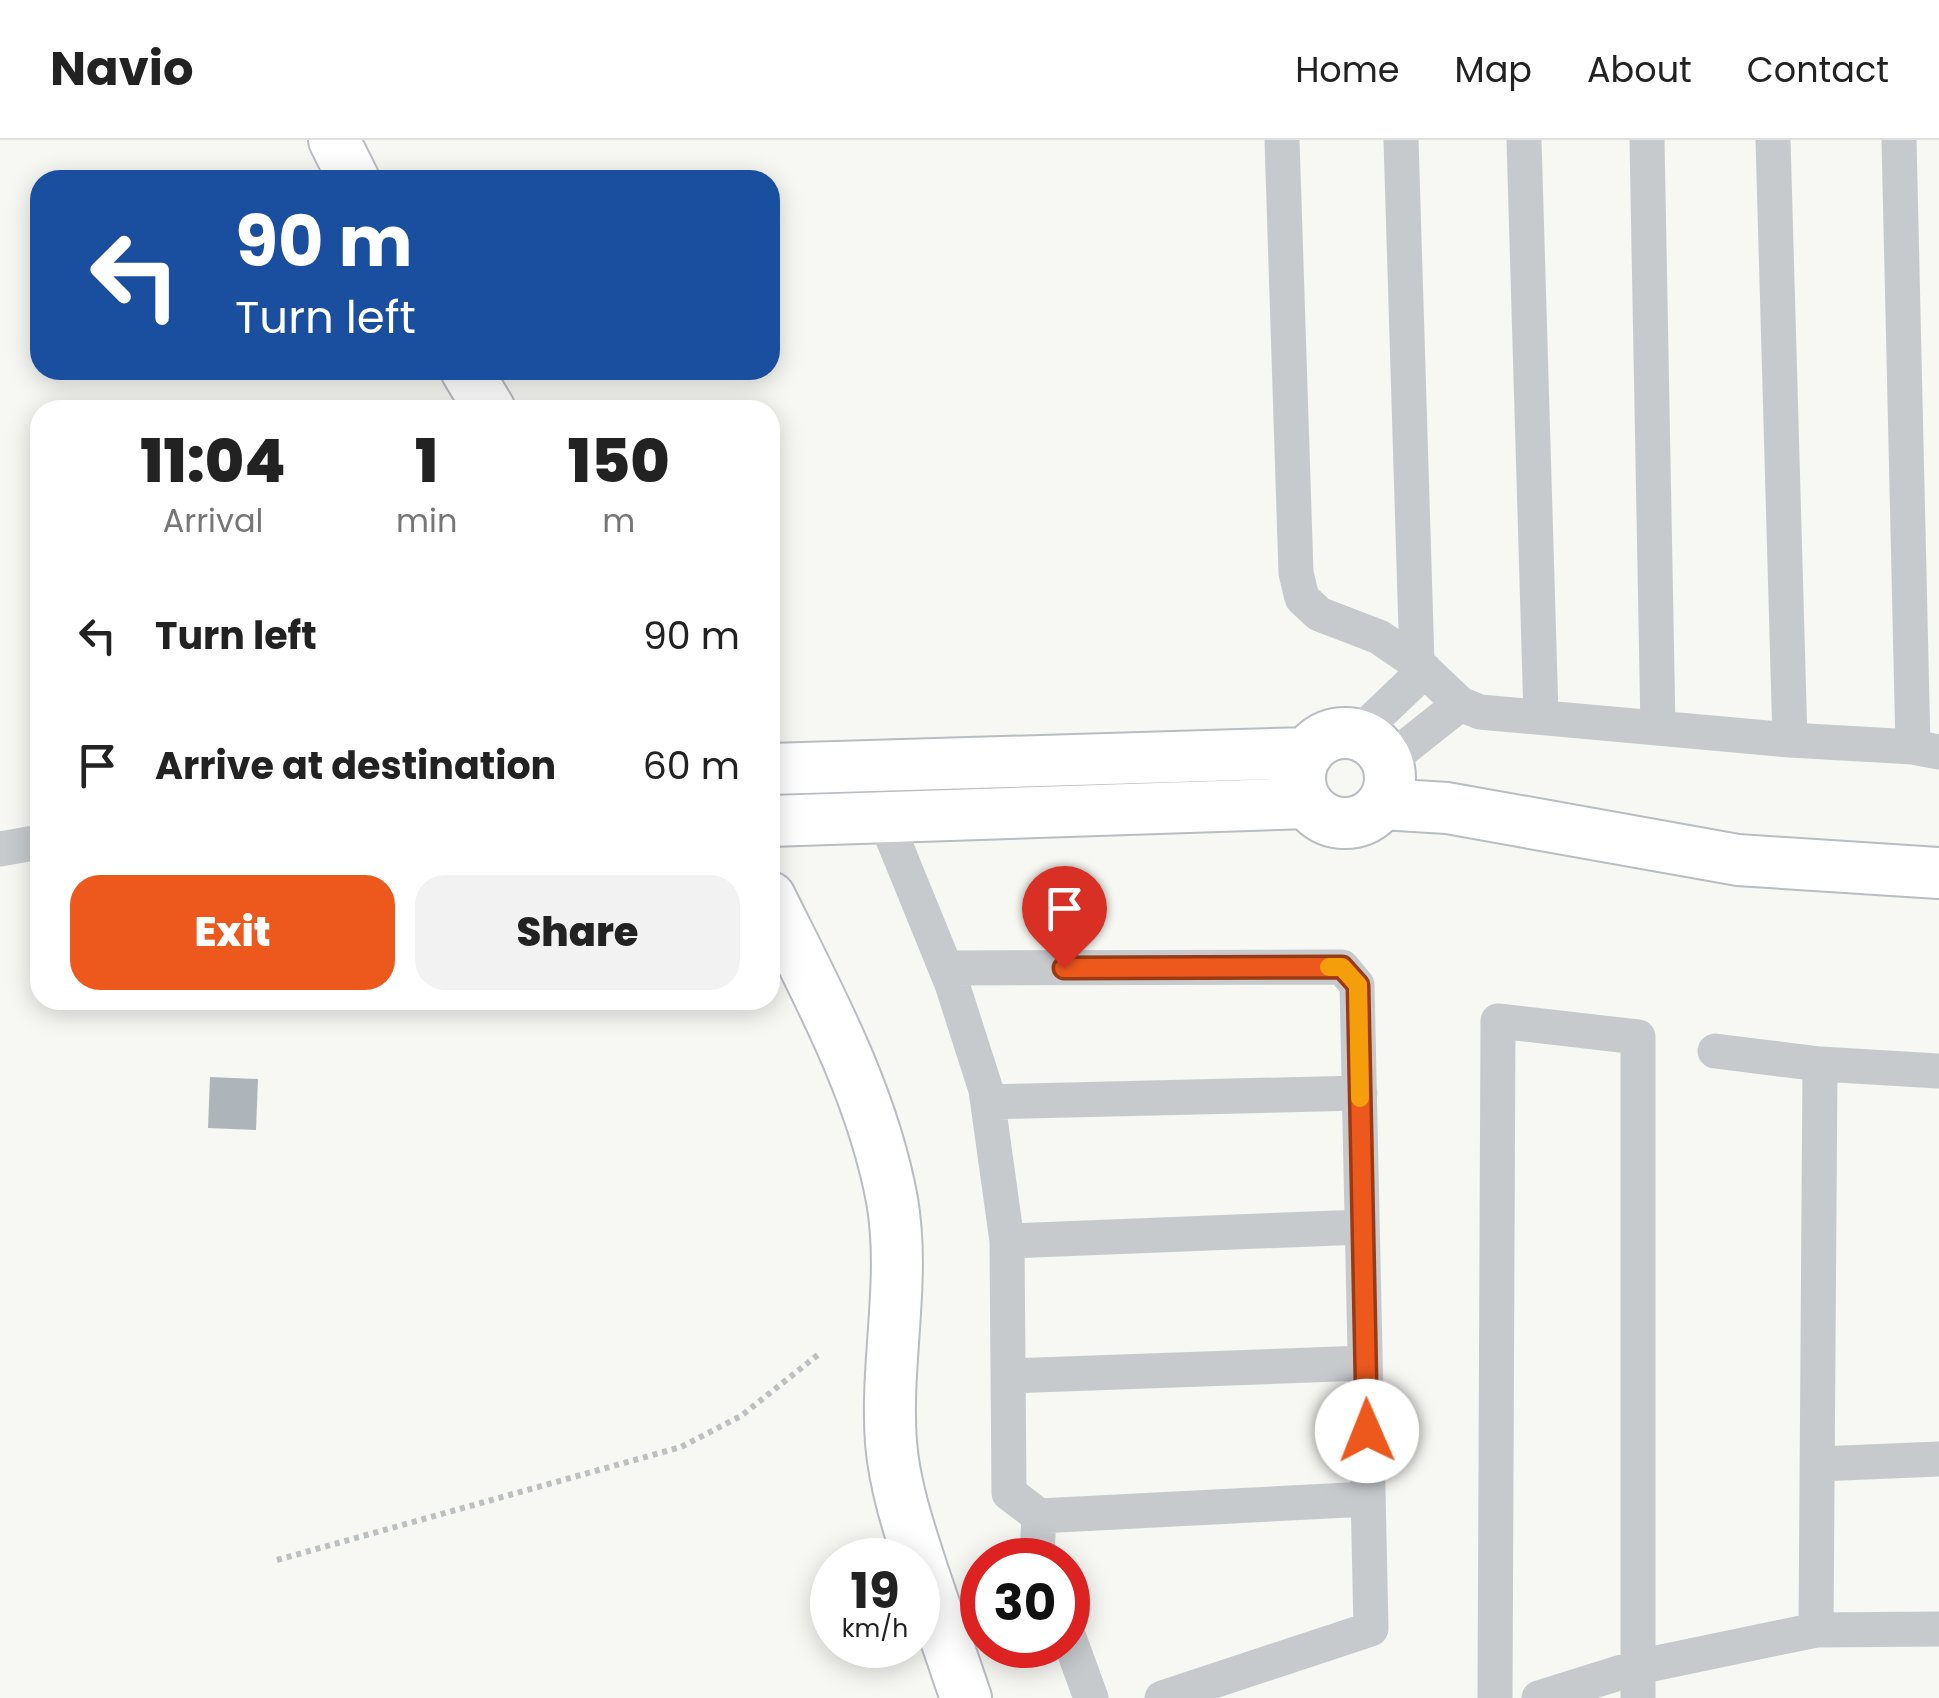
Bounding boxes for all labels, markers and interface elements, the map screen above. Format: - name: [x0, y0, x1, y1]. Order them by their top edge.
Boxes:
- text: Navio: [50, 35, 193, 102]
- text: Home: [1295, 45, 1400, 94]
- text: Map: [1455, 45, 1532, 94]
- text: About: [1587, 45, 1692, 94]
- text: Contact: [1747, 45, 1889, 94]
- text: 90 m: [235, 192, 413, 291]
- icon: left: [70, 210, 200, 340]
- text: Turn left: [235, 286, 416, 349]
- text: 11:04: [140, 419, 286, 503]
- text: 1: [415, 419, 438, 503]
- text: 150: [568, 419, 670, 503]
- text: Arrival: [163, 498, 263, 543]
- text: min: [396, 498, 457, 543]
- text: m: [602, 498, 635, 543]
- icon: left: [70, 608, 125, 663]
- text: Turn left: [155, 609, 317, 662]
- text: 90 m: [643, 609, 740, 662]
- icon: arrive: [70, 738, 125, 793]
- text: Arrive at destination: [155, 739, 556, 792]
- text: 60 m: [643, 739, 740, 792]
- pin: [1022, 866, 1107, 969]
- button: Exit: [70, 875, 395, 990]
- button: Share: [415, 875, 740, 990]
- icon: arrive: [1037, 881, 1092, 936]
- position arrow: [1315, 1379, 1419, 1483]
- speed limit sign: 30: [960, 1538, 1090, 1668]
- text: 19: [850, 1555, 900, 1626]
- text: km/h: [842, 1611, 908, 1646]

